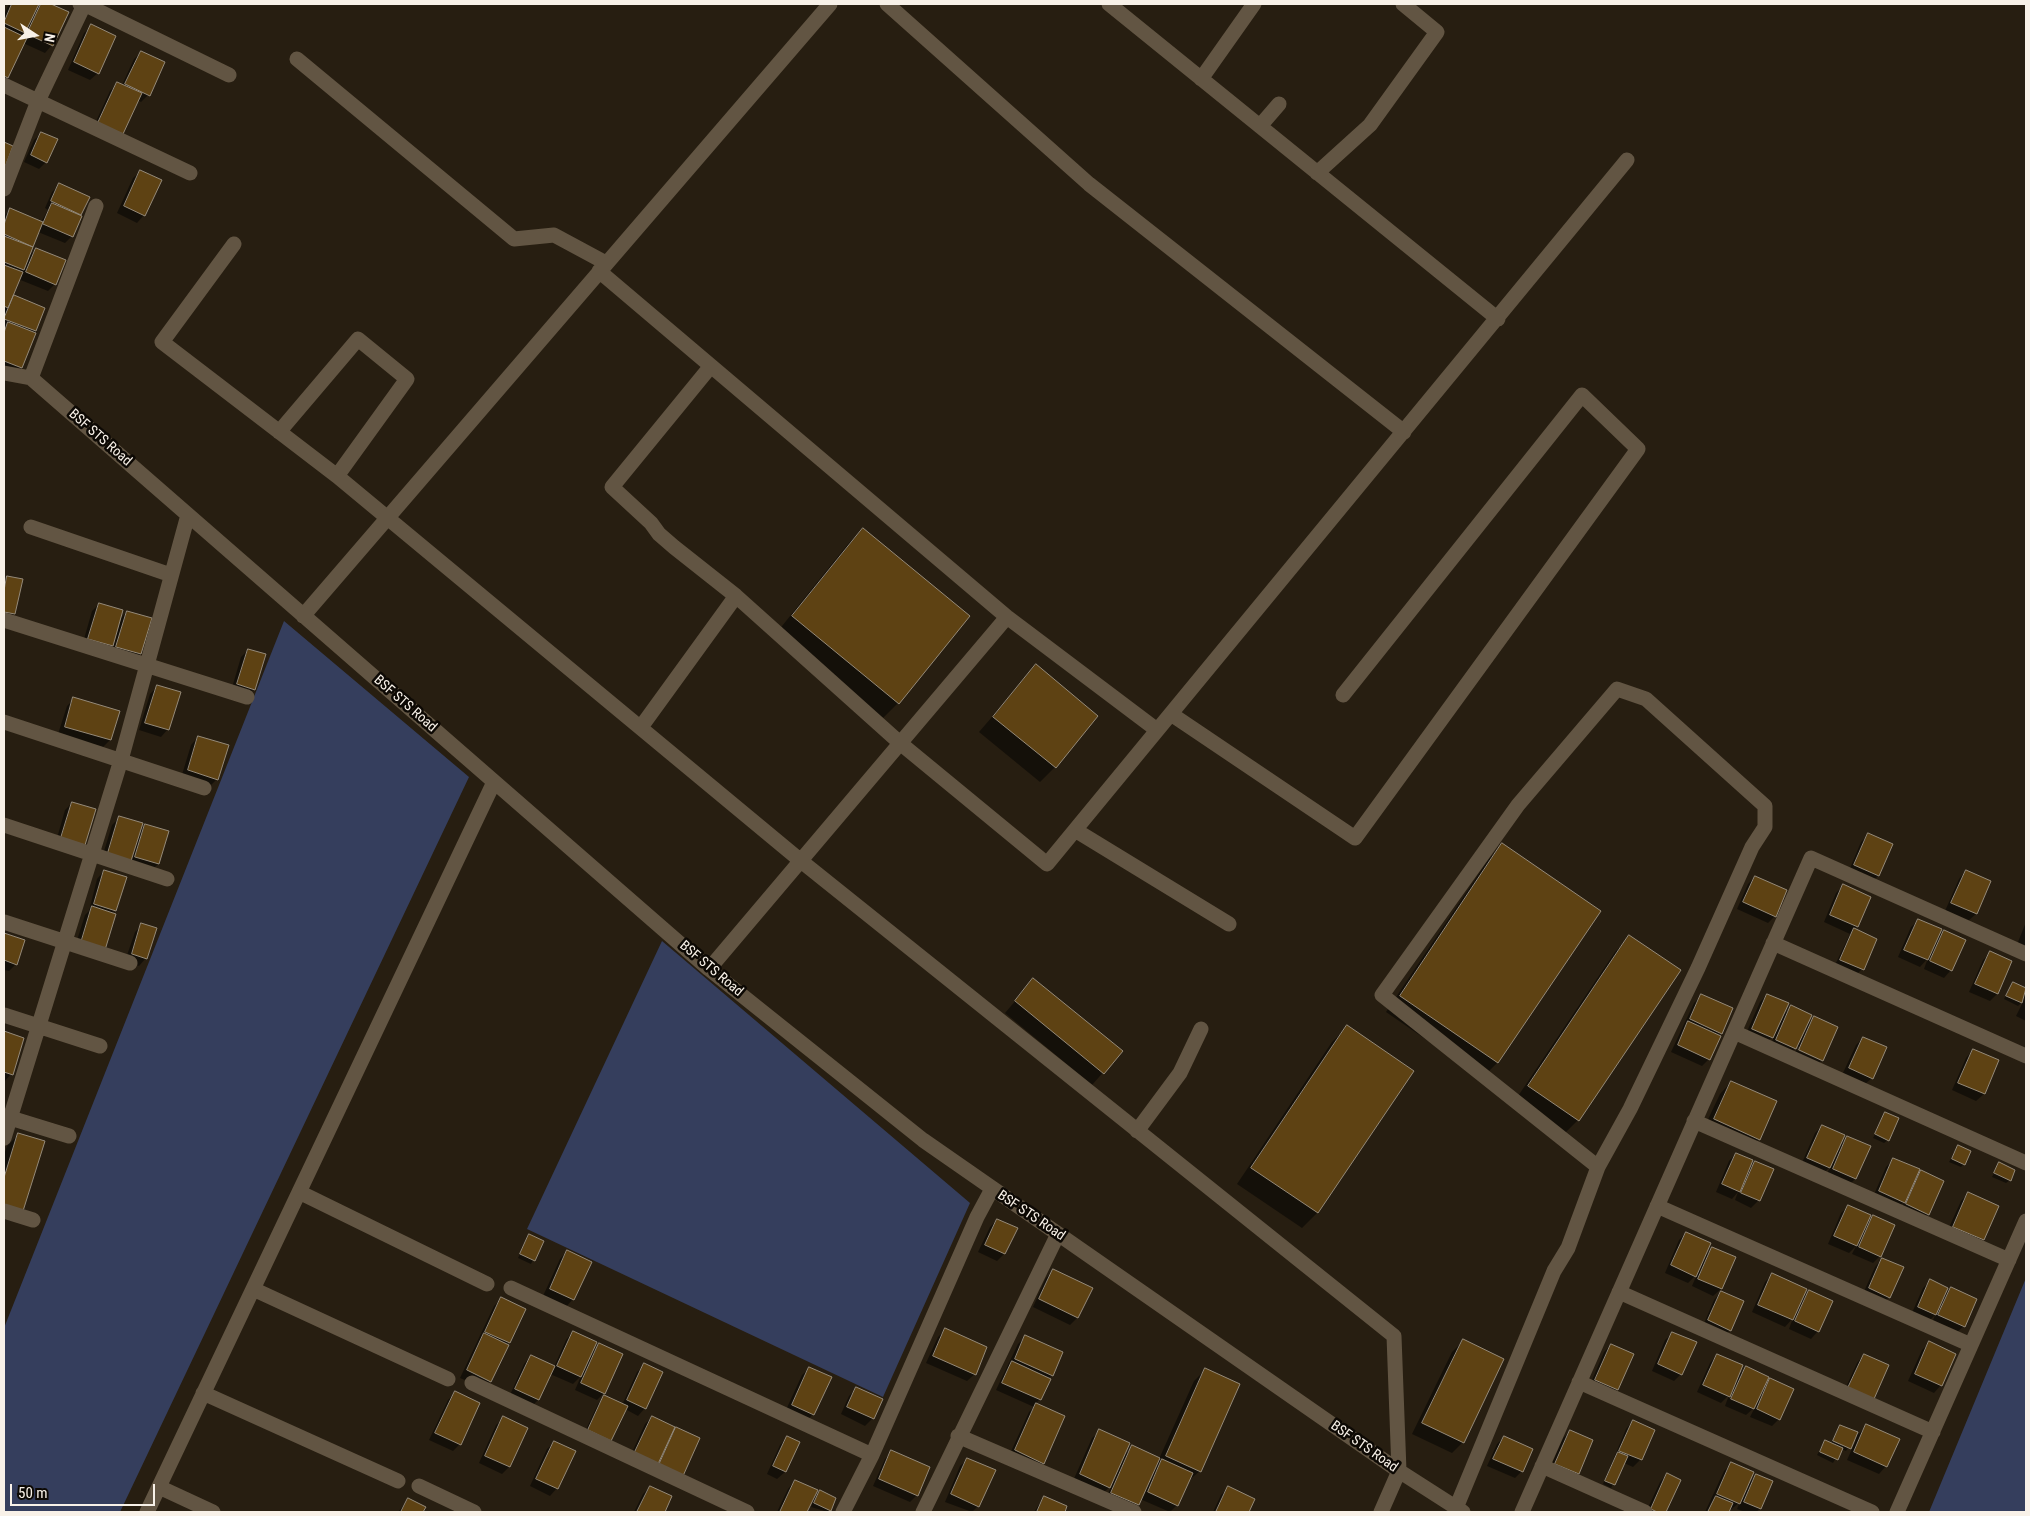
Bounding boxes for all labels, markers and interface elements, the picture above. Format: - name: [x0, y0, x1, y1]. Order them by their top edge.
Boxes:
- north arrow: [10, 10, 60, 60]
- text: N: [41, 32, 58, 44]
- street label: BSF STS Road: [65, 406, 135, 470]
- street label: BSF STS Road: [370, 672, 440, 736]
- street label: BSF STS Road: [676, 938, 746, 1000]
- street label: BSF STS Road: [994, 1187, 1068, 1245]
- street label: BSF STS Road: [1327, 1418, 1401, 1476]
- scale bar: [12, 1474, 158, 1506]
- text: 50 m: [18, 1484, 48, 1502]

